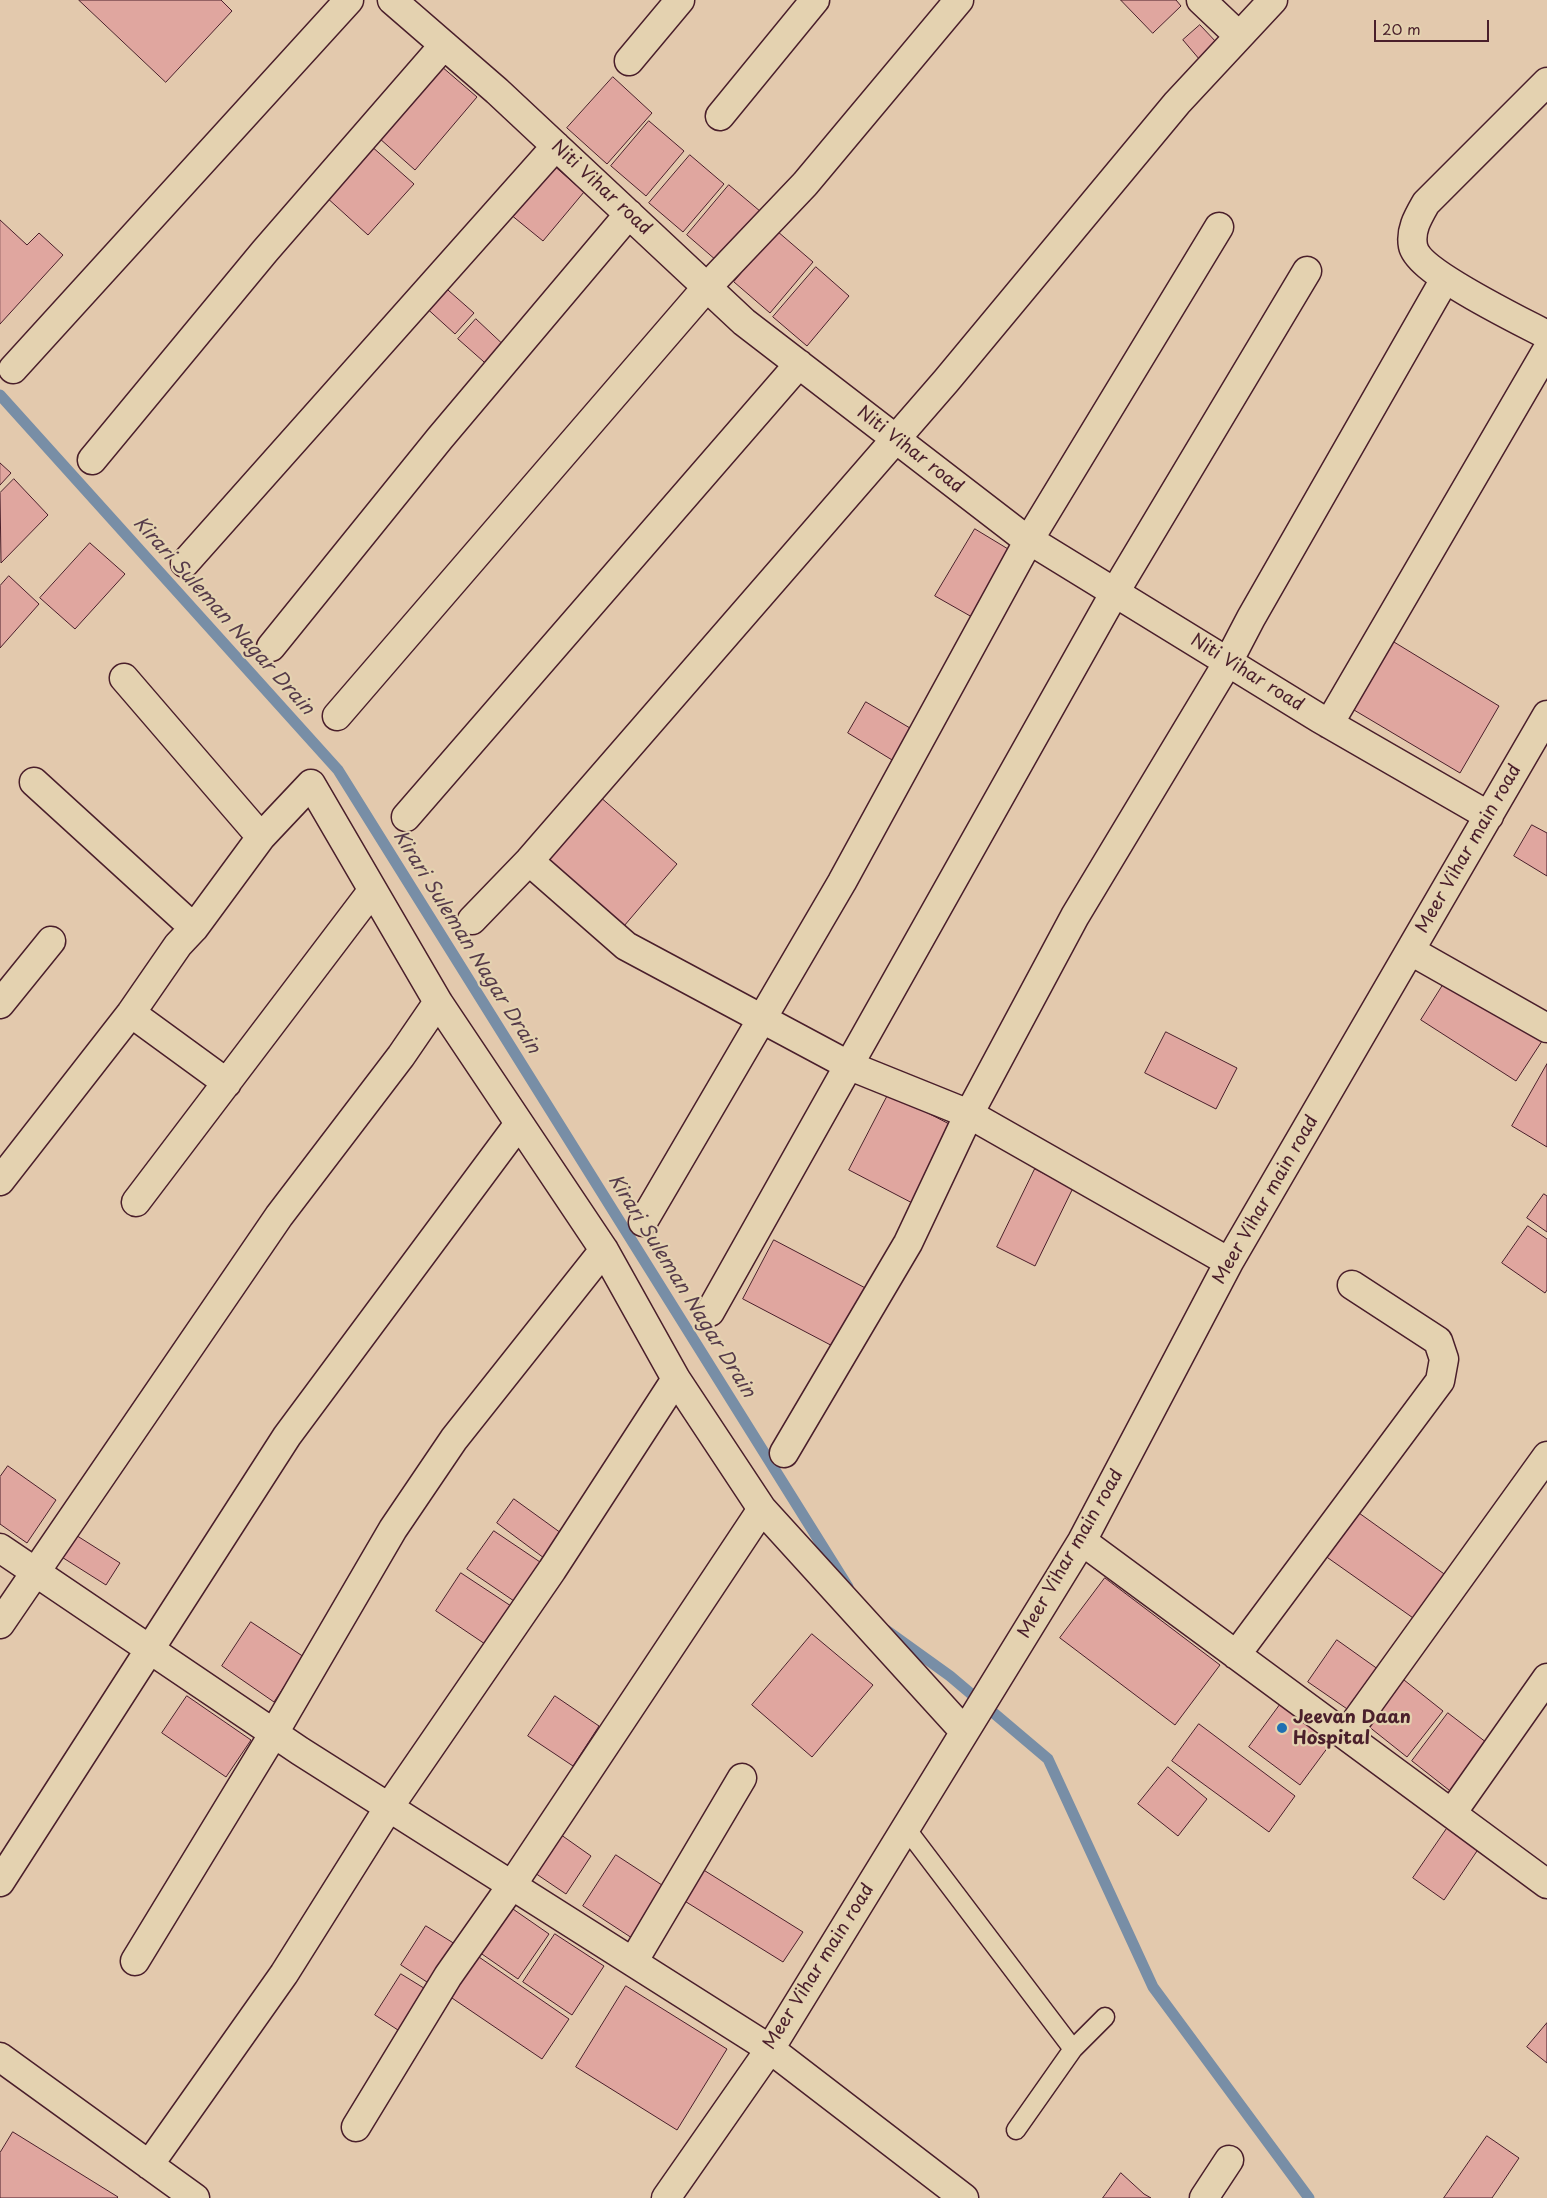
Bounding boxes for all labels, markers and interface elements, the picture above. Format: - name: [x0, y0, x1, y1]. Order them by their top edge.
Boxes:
- scale bar: [1377, 10, 1492, 42]
- text: 20 m: [1382, 17, 1421, 40]
- street label: Niti Vihar road: [546, 136, 656, 240]
- street label: Niti Vihar road: [852, 402, 968, 498]
- water label: Kirari Suleman Nagar Drain: [128, 512, 318, 720]
- street label: Niti Vihar road: [1186, 630, 1308, 716]
- street label: Meer Vihar main road: [1412, 761, 1526, 937]
- water label: Kirari Suleman Nagar Drain: [388, 826, 544, 1058]
- street label: Meer Vihar main road: [1209, 1112, 1323, 1288]
- water label: Kirari Suleman Nagar Drain: [603, 1170, 759, 1402]
- street label: Meer Vihar main road: [1014, 1466, 1128, 1642]
- place label: Jeevan Daan Hospital: [1293, 1707, 1411, 1750]
- marker: Jeevan Daan Hospital: [1275, 1721, 1289, 1735]
- street label: Meer Vihar main road: [759, 1880, 879, 2054]

